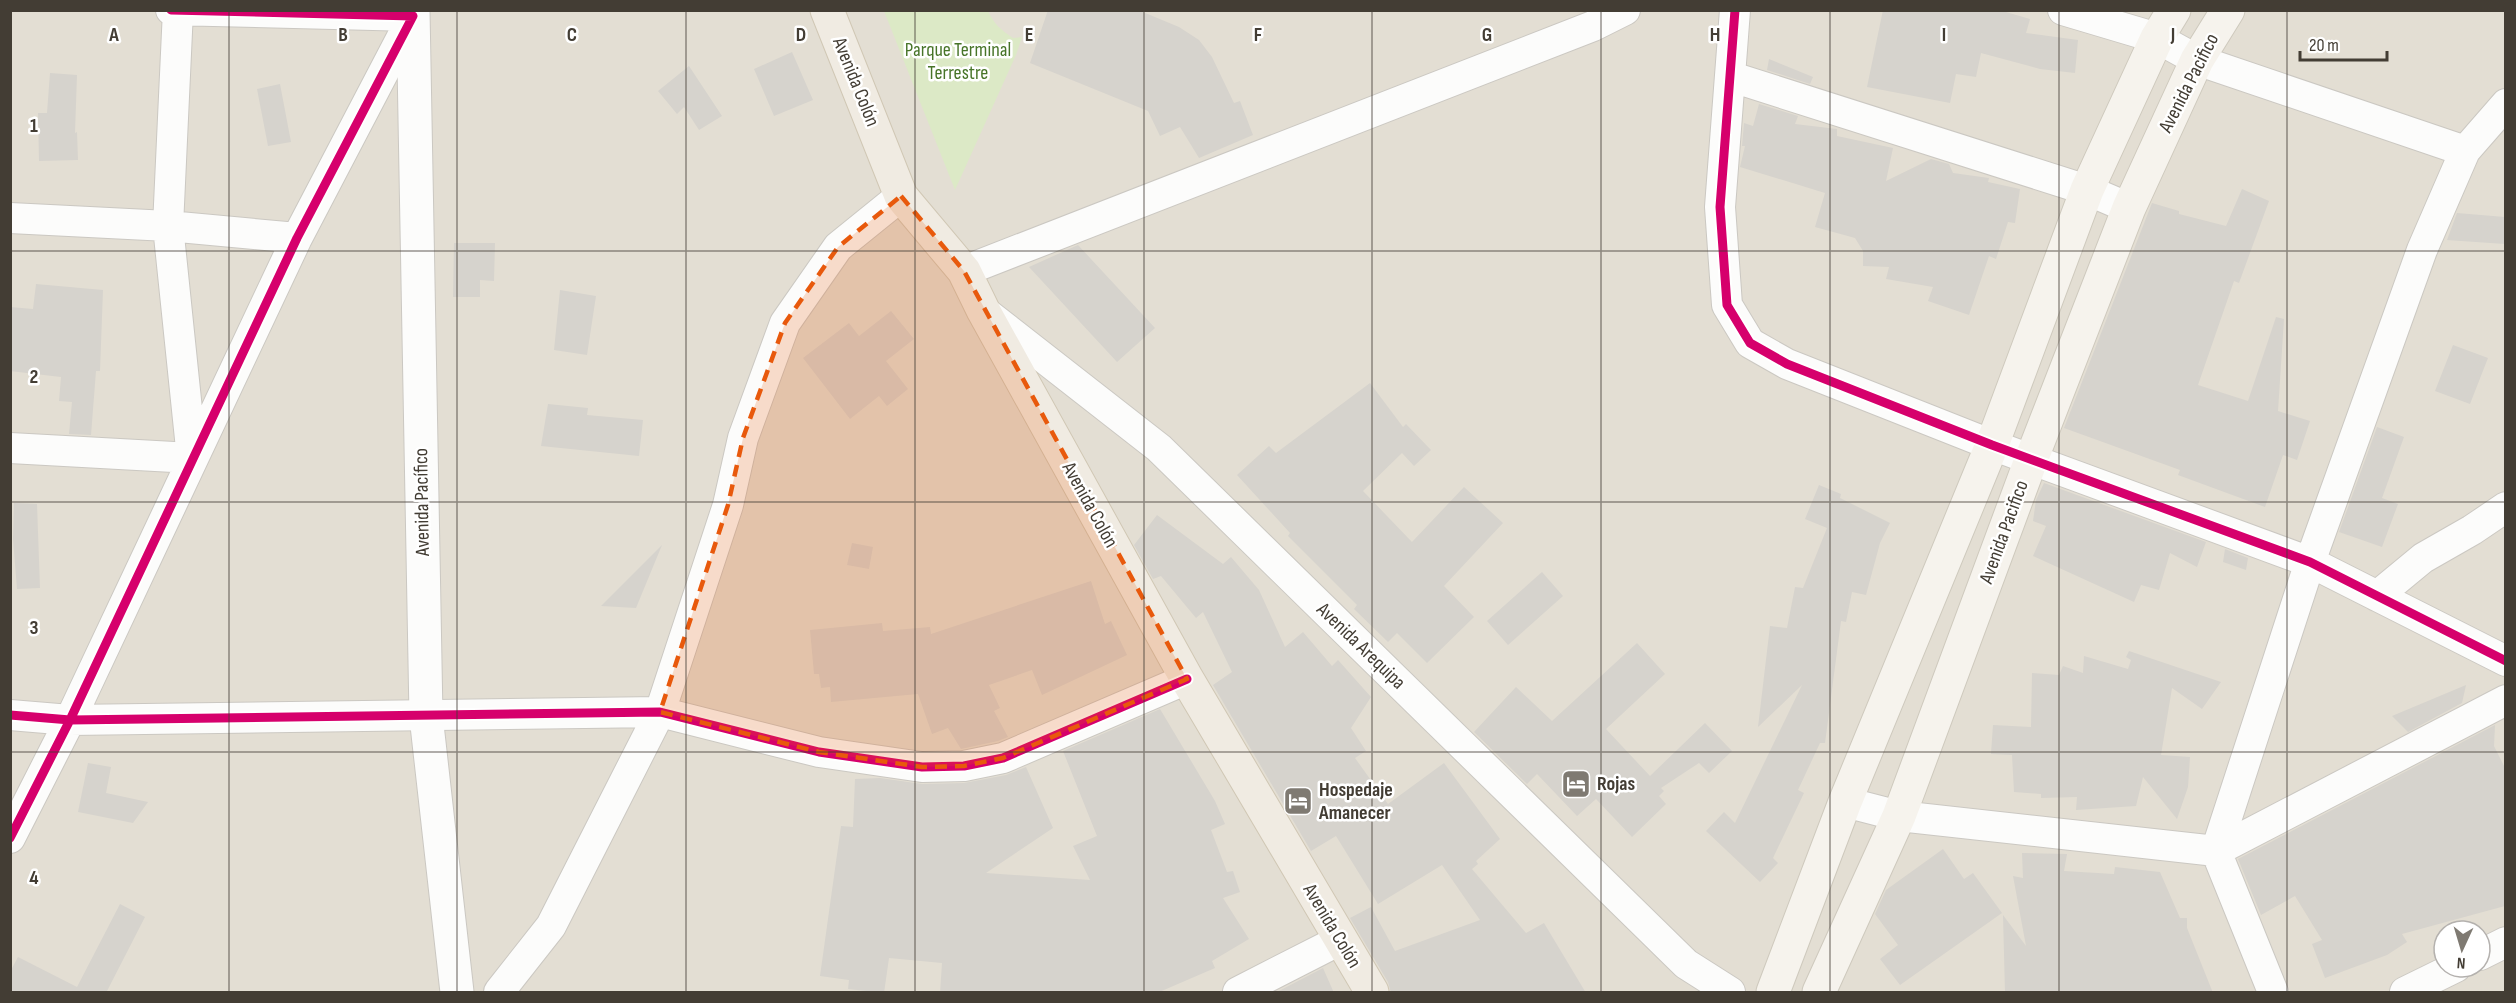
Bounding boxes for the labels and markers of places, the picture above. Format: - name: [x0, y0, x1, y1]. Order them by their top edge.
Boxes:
- hotel icon: Rojas: [1560, 768, 1592, 800]
- place label: Rojas: [1597, 772, 1635, 796]
- place label: Hospedaje Amanecer: [1318, 778, 1393, 825]
- hotel icon: Hospedaje Amanecer: [1282, 785, 1314, 817]

